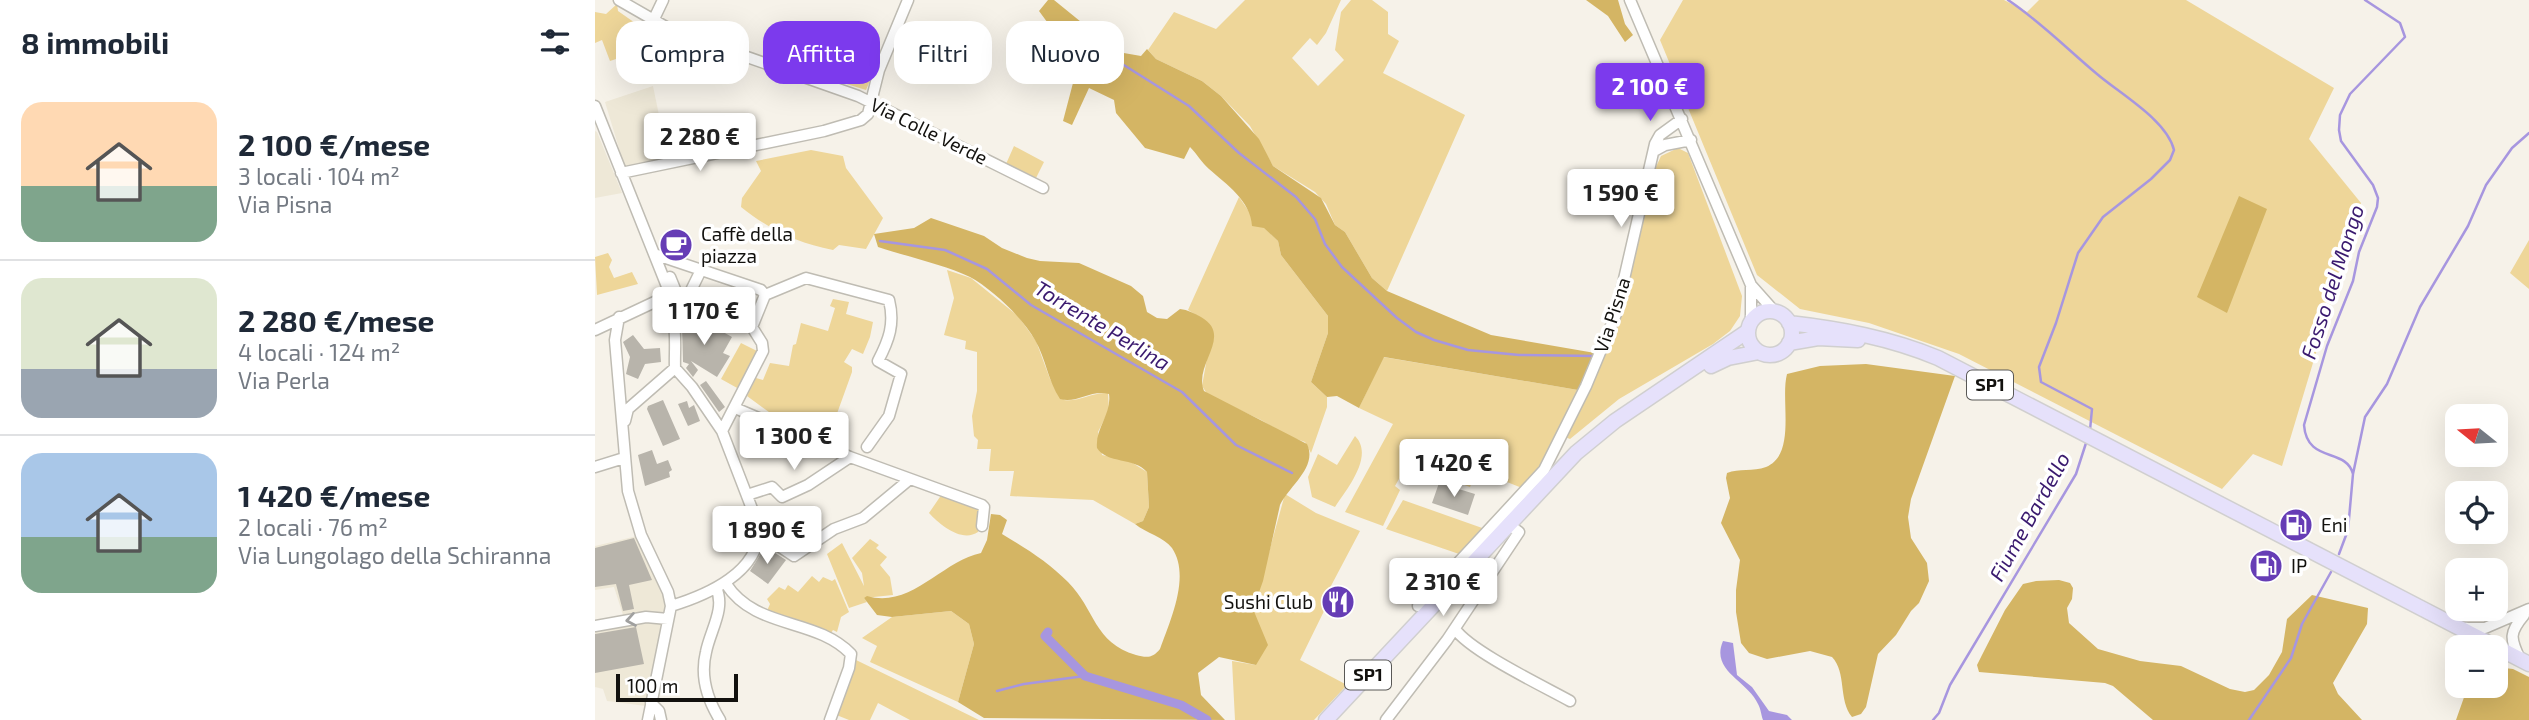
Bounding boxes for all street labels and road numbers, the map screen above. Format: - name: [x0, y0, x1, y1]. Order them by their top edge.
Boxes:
- street label: Via Colle Verde: [867, 92, 992, 169]
- street label: Via Pisna: [1589, 274, 1635, 355]
- road number: SP1: [1967, 370, 2013, 400]
- road number: SP1: [1345, 660, 1391, 690]

